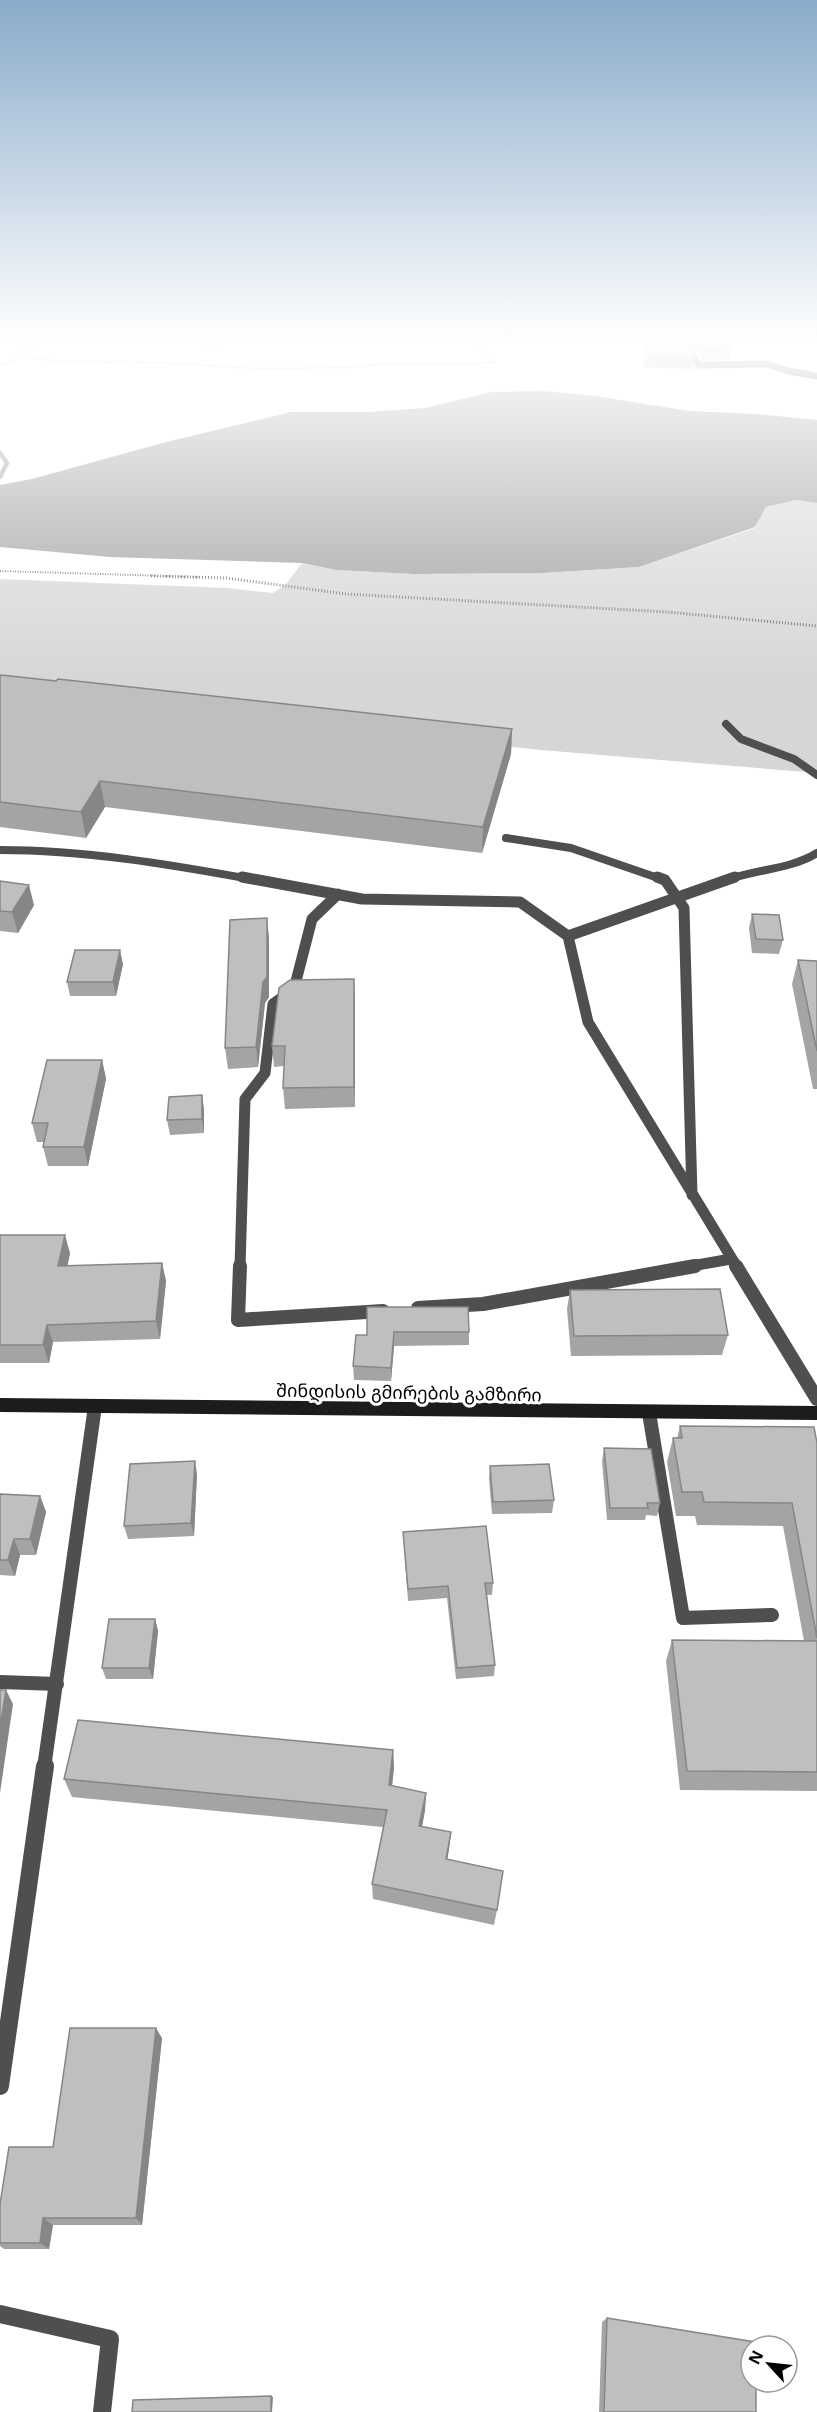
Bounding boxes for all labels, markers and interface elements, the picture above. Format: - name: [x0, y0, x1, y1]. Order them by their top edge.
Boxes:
- street label: შინდისის გმირების გამზირი: [276, 1378, 542, 1406]
- north arrow: [739, 2334, 799, 2394]
- text: N: [743, 2346, 768, 2368]

